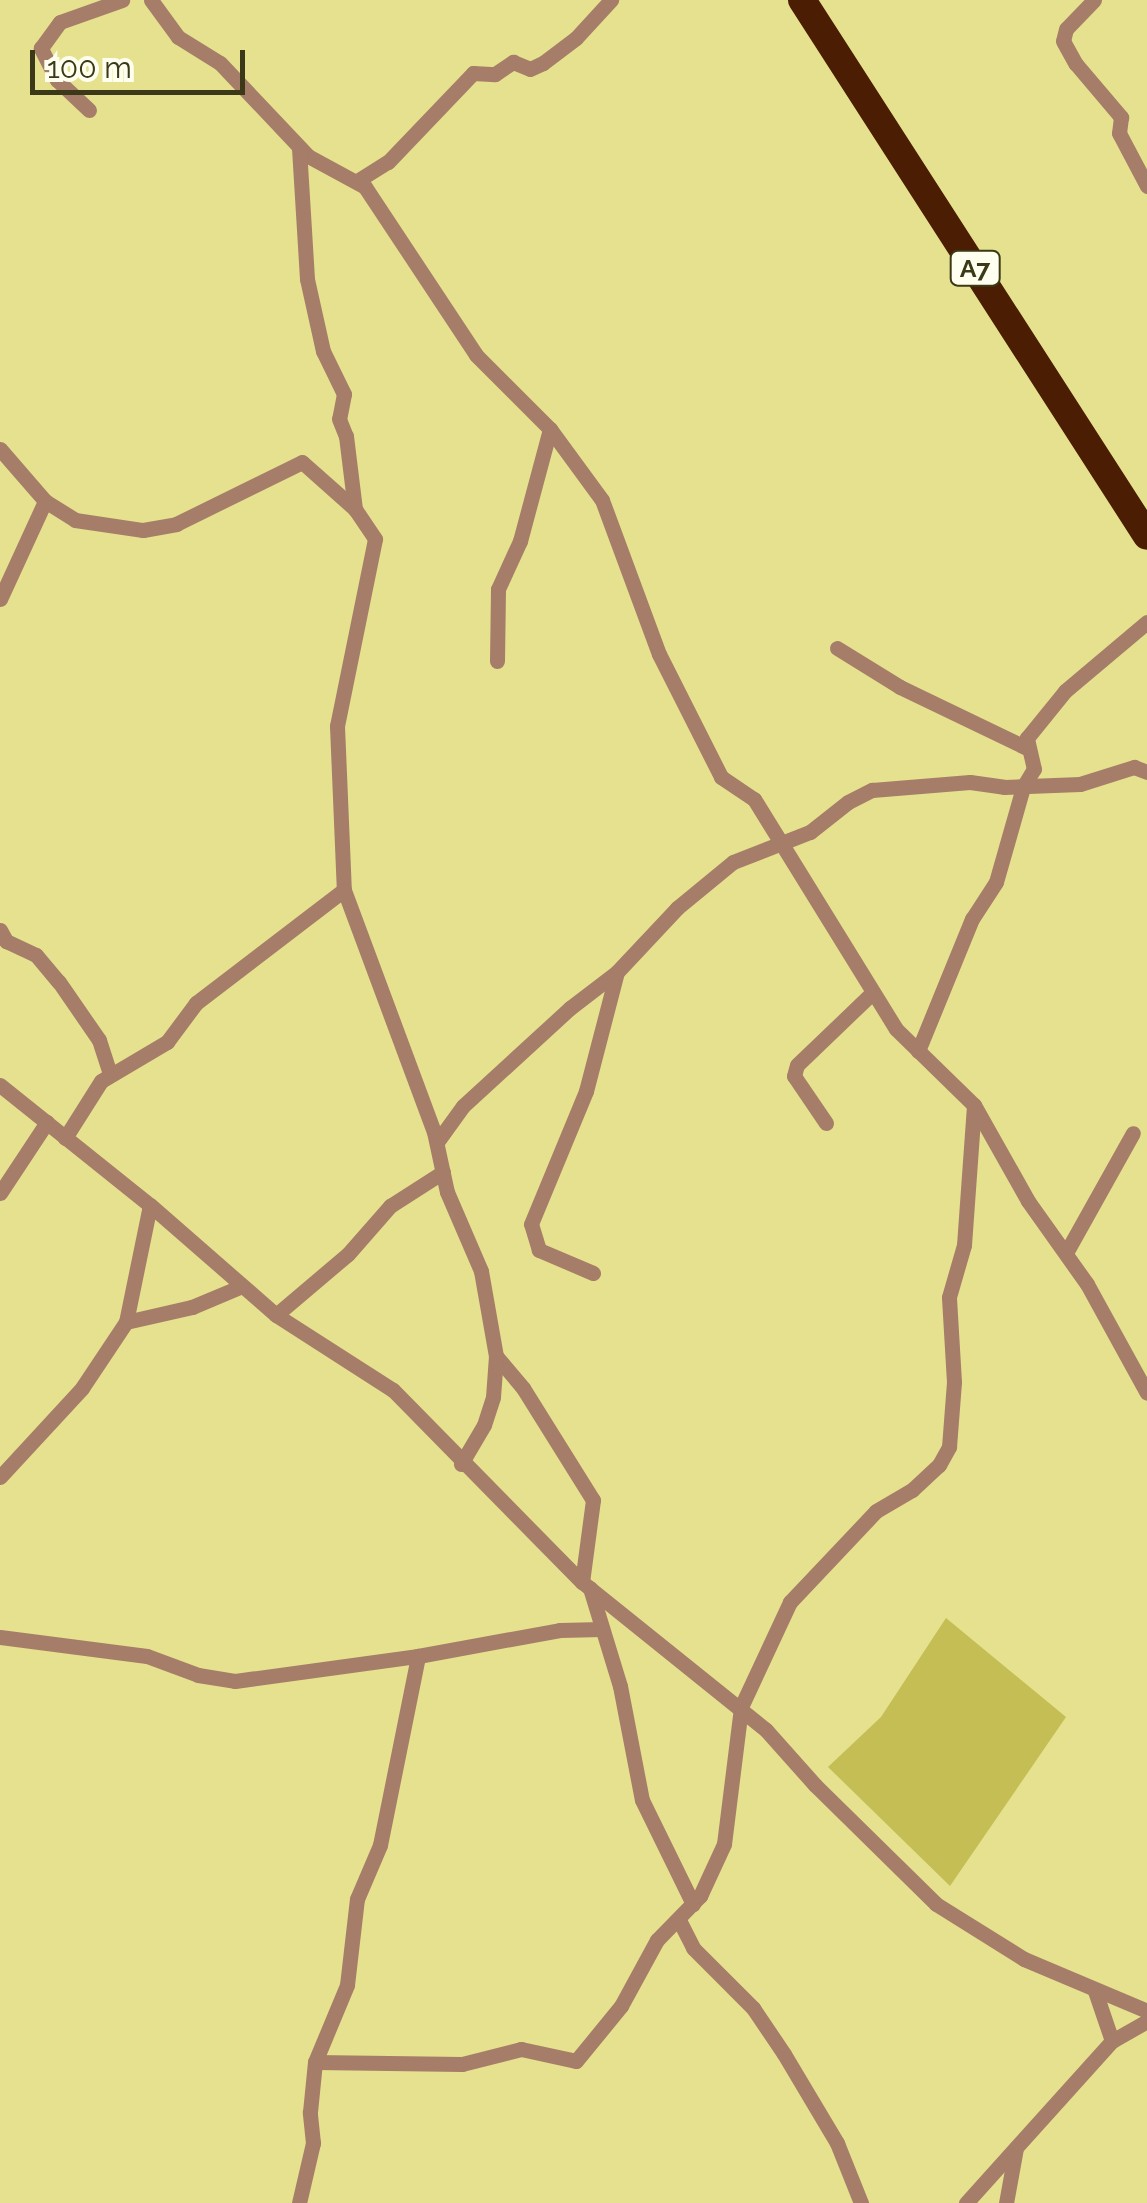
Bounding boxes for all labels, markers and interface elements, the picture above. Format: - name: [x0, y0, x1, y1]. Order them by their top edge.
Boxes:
- scale bar: [35, 30, 250, 92]
- text: 100 m: [47, 50, 132, 85]
- road number: A7: [948, 248, 1002, 288]

